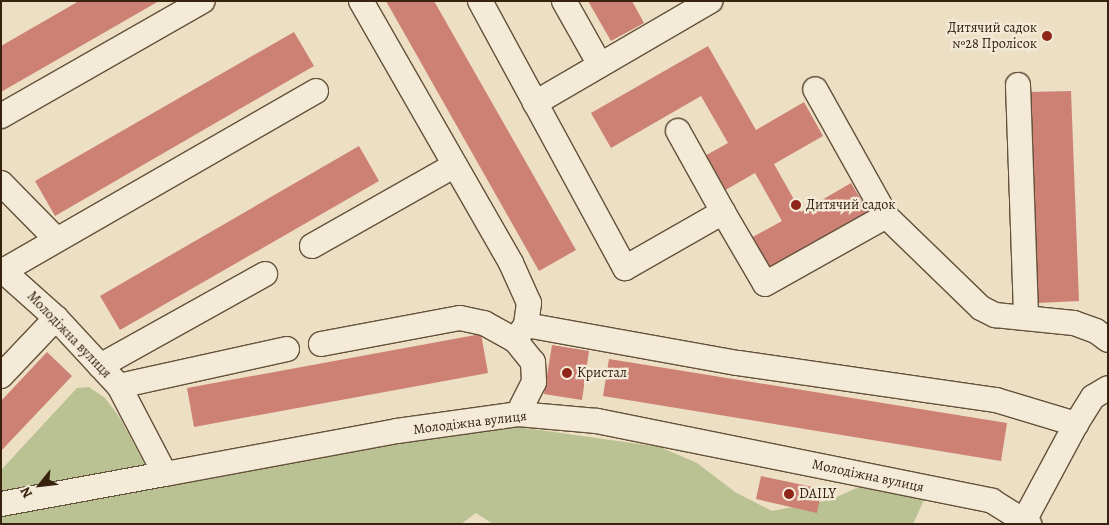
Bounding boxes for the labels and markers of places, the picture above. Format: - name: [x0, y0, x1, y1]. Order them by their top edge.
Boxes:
- place label: Дитячий садок №28 Пролісок: [947, 20, 1037, 52]
- marker: Дитячий садок №28 Пролісок: [1041, 30, 1053, 42]
- place label: Дитячий садок: [806, 197, 896, 213]
- marker: Дитячий садок: [790, 199, 802, 211]
- place label: Кристал: [577, 365, 627, 381]
- marker: Кристал: [561, 367, 573, 379]
- place label: DAILY: [799, 486, 836, 502]
- marker: DAILY: [783, 488, 795, 500]

